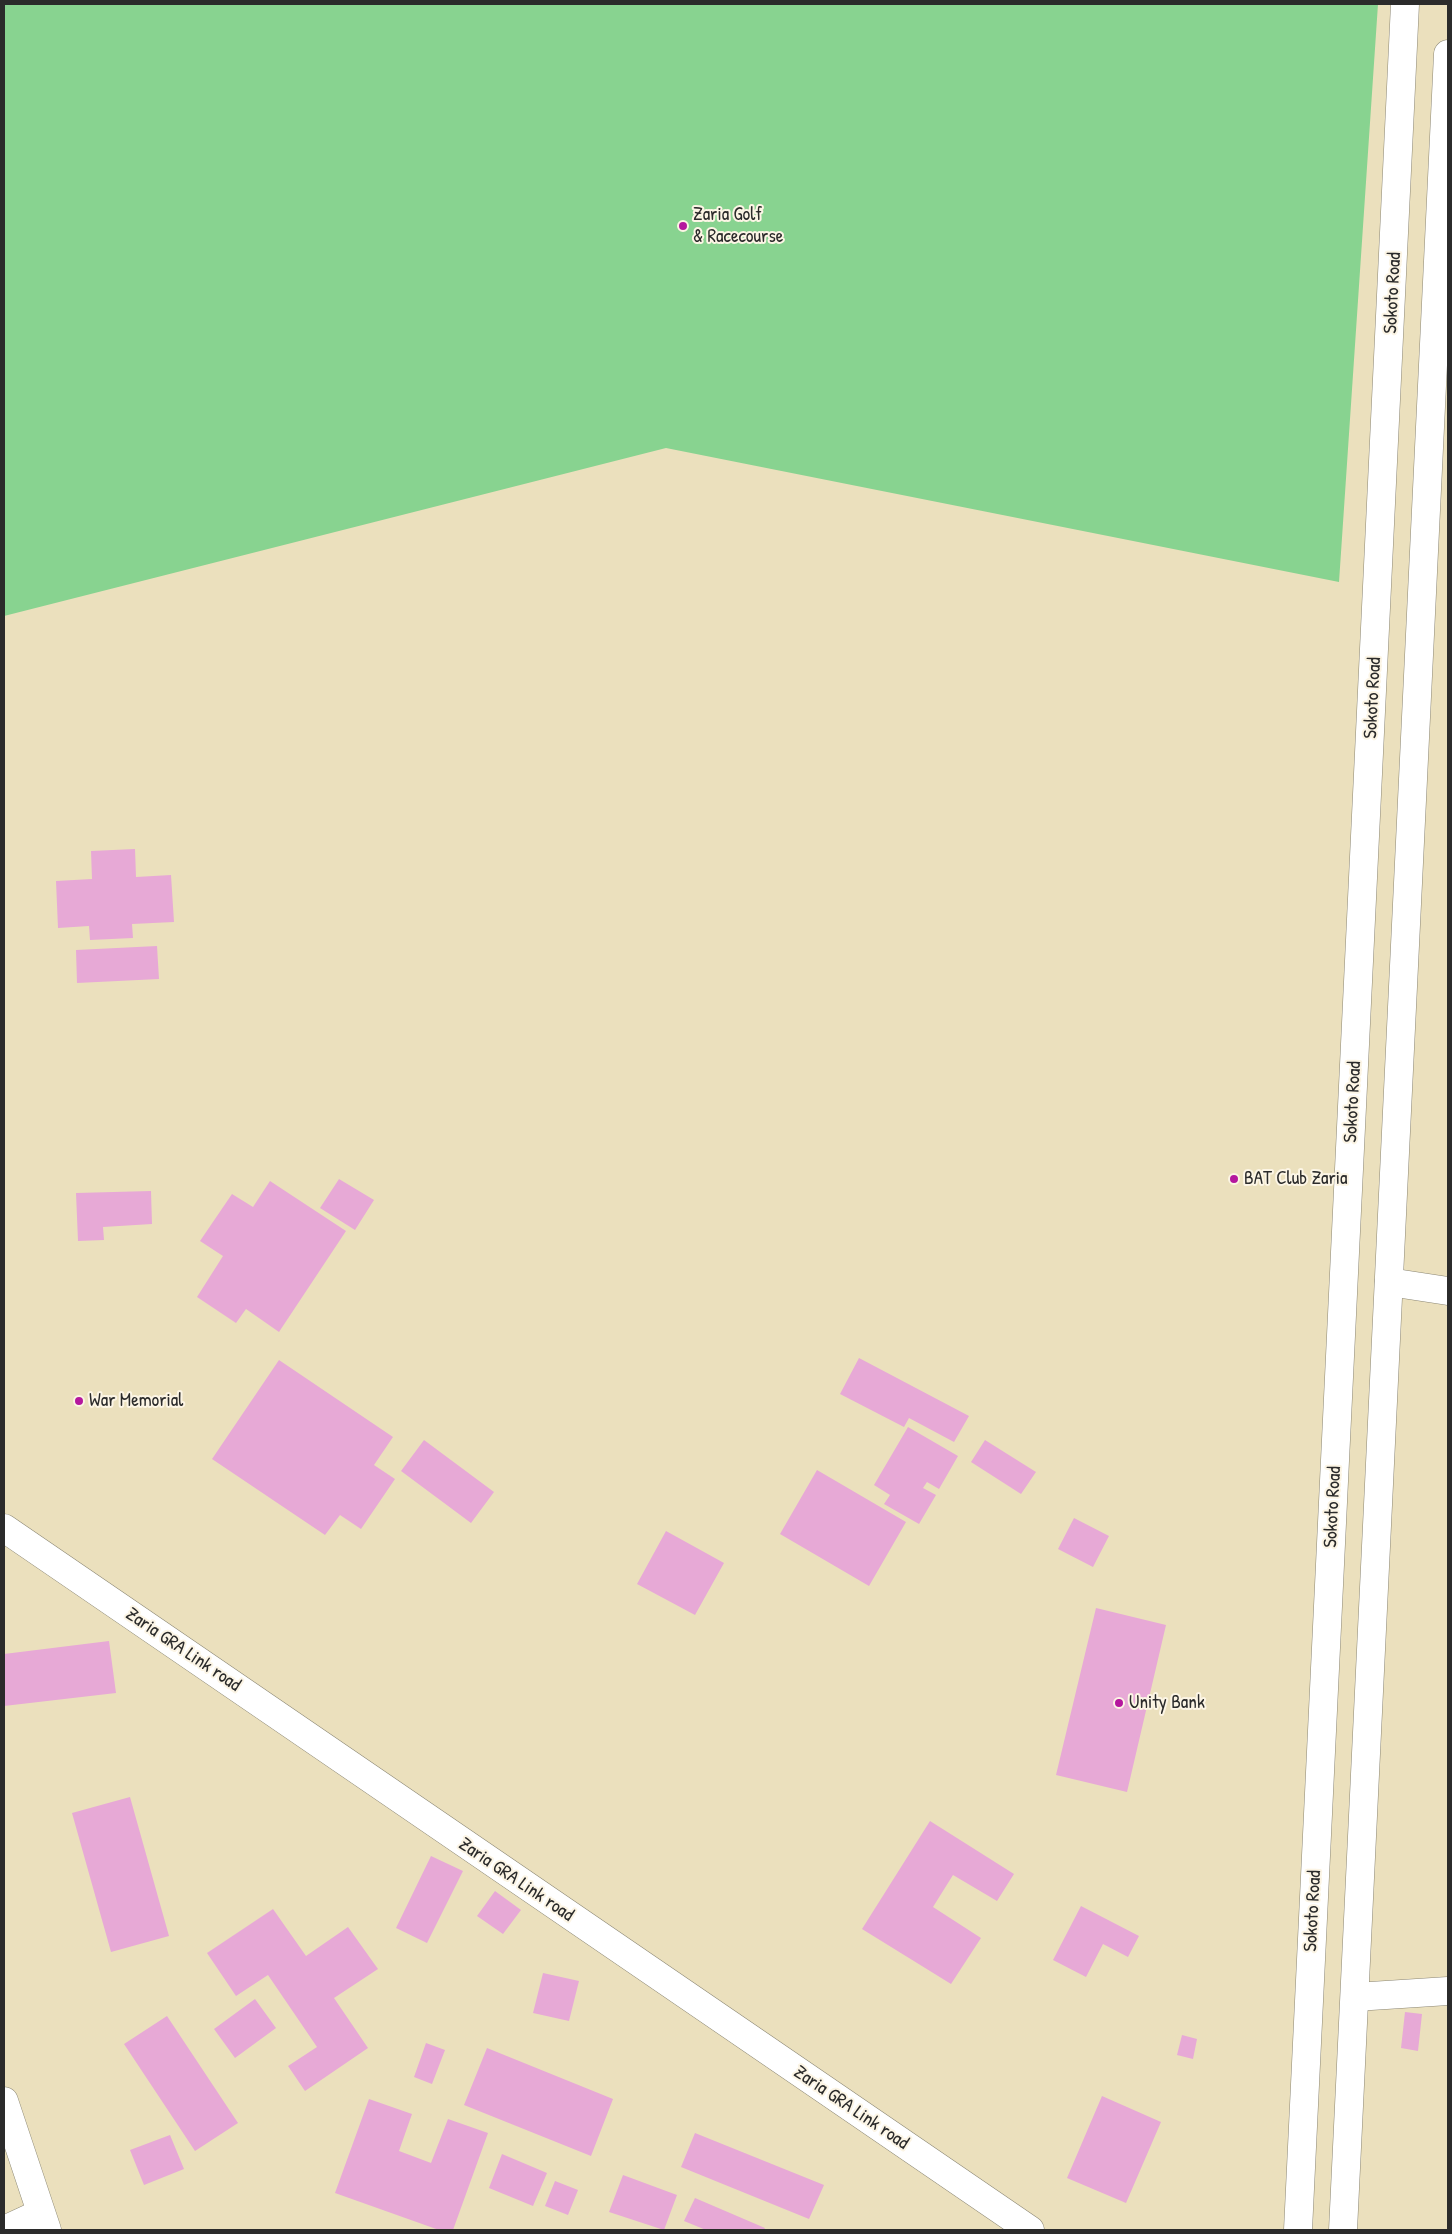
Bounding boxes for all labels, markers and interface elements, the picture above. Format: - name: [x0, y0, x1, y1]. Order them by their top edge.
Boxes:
- place label: Zaria Golf & Racecourse: [693, 204, 783, 248]
- marker: Zaria Golf & Racecourse: [677, 220, 689, 232]
- street label: Sokoto Road: [1379, 252, 1407, 334]
- street label: Sokoto Road: [1359, 657, 1387, 739]
- street label: Sokoto Road: [1339, 1061, 1367, 1143]
- place label: BAT Club Zaria: [1244, 1168, 1348, 1190]
- marker: BAT Club Zaria: [1228, 1173, 1240, 1185]
- place label: War Memorial: [89, 1390, 183, 1412]
- marker: War Memorial: [73, 1395, 85, 1407]
- street label: Sokoto Road: [1319, 1466, 1347, 1548]
- street label: Zaria GRA Link road: [121, 1603, 245, 1697]
- place label: Unity Bank: [1129, 1692, 1205, 1714]
- marker: Unity Bank: [1113, 1697, 1125, 1709]
- street label: Zaria GRA Link road: [454, 1833, 578, 1927]
- street label: Sokoto Road: [1299, 1870, 1327, 1952]
- street label: Zaria GRA Link road: [789, 2061, 913, 2155]

